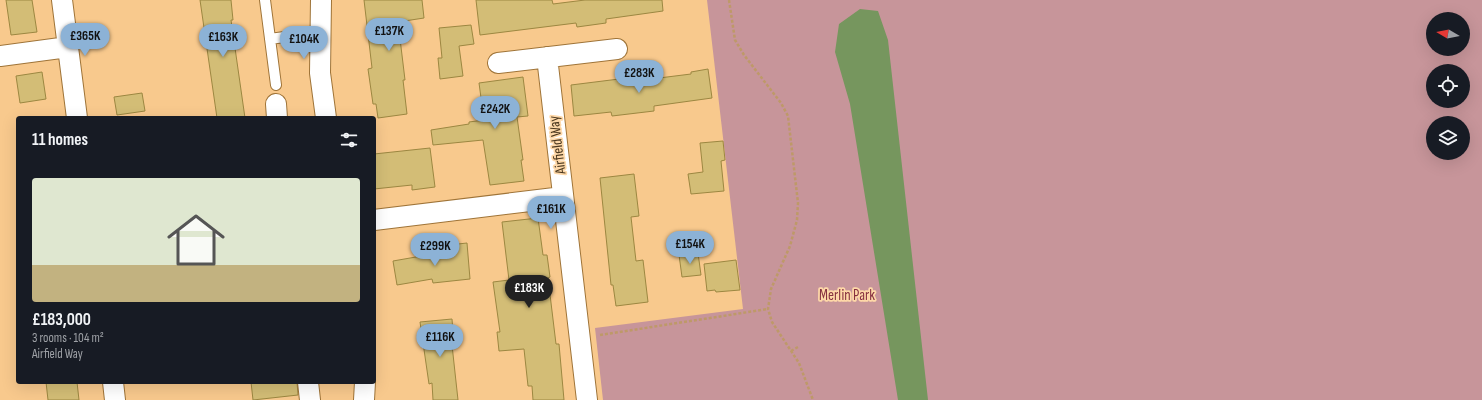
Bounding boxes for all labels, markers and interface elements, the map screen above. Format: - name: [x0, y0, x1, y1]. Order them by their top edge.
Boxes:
- north arrow: [1426, 12, 1470, 56]
- map controls: [1426, 12, 1470, 160]
- pin: £137K: [361, 18, 417, 52]
- pin: £365K: [57, 23, 113, 57]
- text: £137K: [374, 23, 404, 39]
- pin: £163K: [195, 24, 251, 58]
- pin: £104K: [276, 26, 332, 60]
- text: £365K: [70, 28, 100, 44]
- text: £163K: [208, 29, 238, 45]
- text: £104K: [289, 31, 319, 47]
- pin: £283K: [611, 60, 667, 94]
- button: locate: [1426, 64, 1470, 108]
- text: £283K: [624, 65, 654, 81]
- pin: £242K: [467, 96, 523, 130]
- text: £242K: [480, 101, 510, 117]
- street label: Airfield Way: [544, 115, 571, 176]
- button: layers: [1426, 116, 1470, 160]
- icon: filters: [338, 129, 360, 151]
- text: 11 homes: [32, 130, 88, 150]
- pin: £161K: [523, 196, 579, 230]
- text: £161K: [536, 201, 566, 217]
- icon: home: [160, 204, 232, 276]
- pin: £154K: [662, 231, 718, 265]
- pin: £299K: [407, 233, 463, 267]
- text: £154K: [675, 236, 705, 252]
- text: £299K: [419, 238, 451, 254]
- pin: £183K: [501, 275, 557, 309]
- text: £183K: [514, 280, 544, 296]
- park label: Merlin Park: [819, 286, 875, 305]
- text: £183,000: [32, 310, 91, 330]
- pin: £116K: [412, 324, 468, 358]
- text: £116K: [425, 329, 455, 345]
- text: 3 rooms · 104 m²: [32, 330, 104, 346]
- text: Airfield Way: [32, 346, 83, 362]

